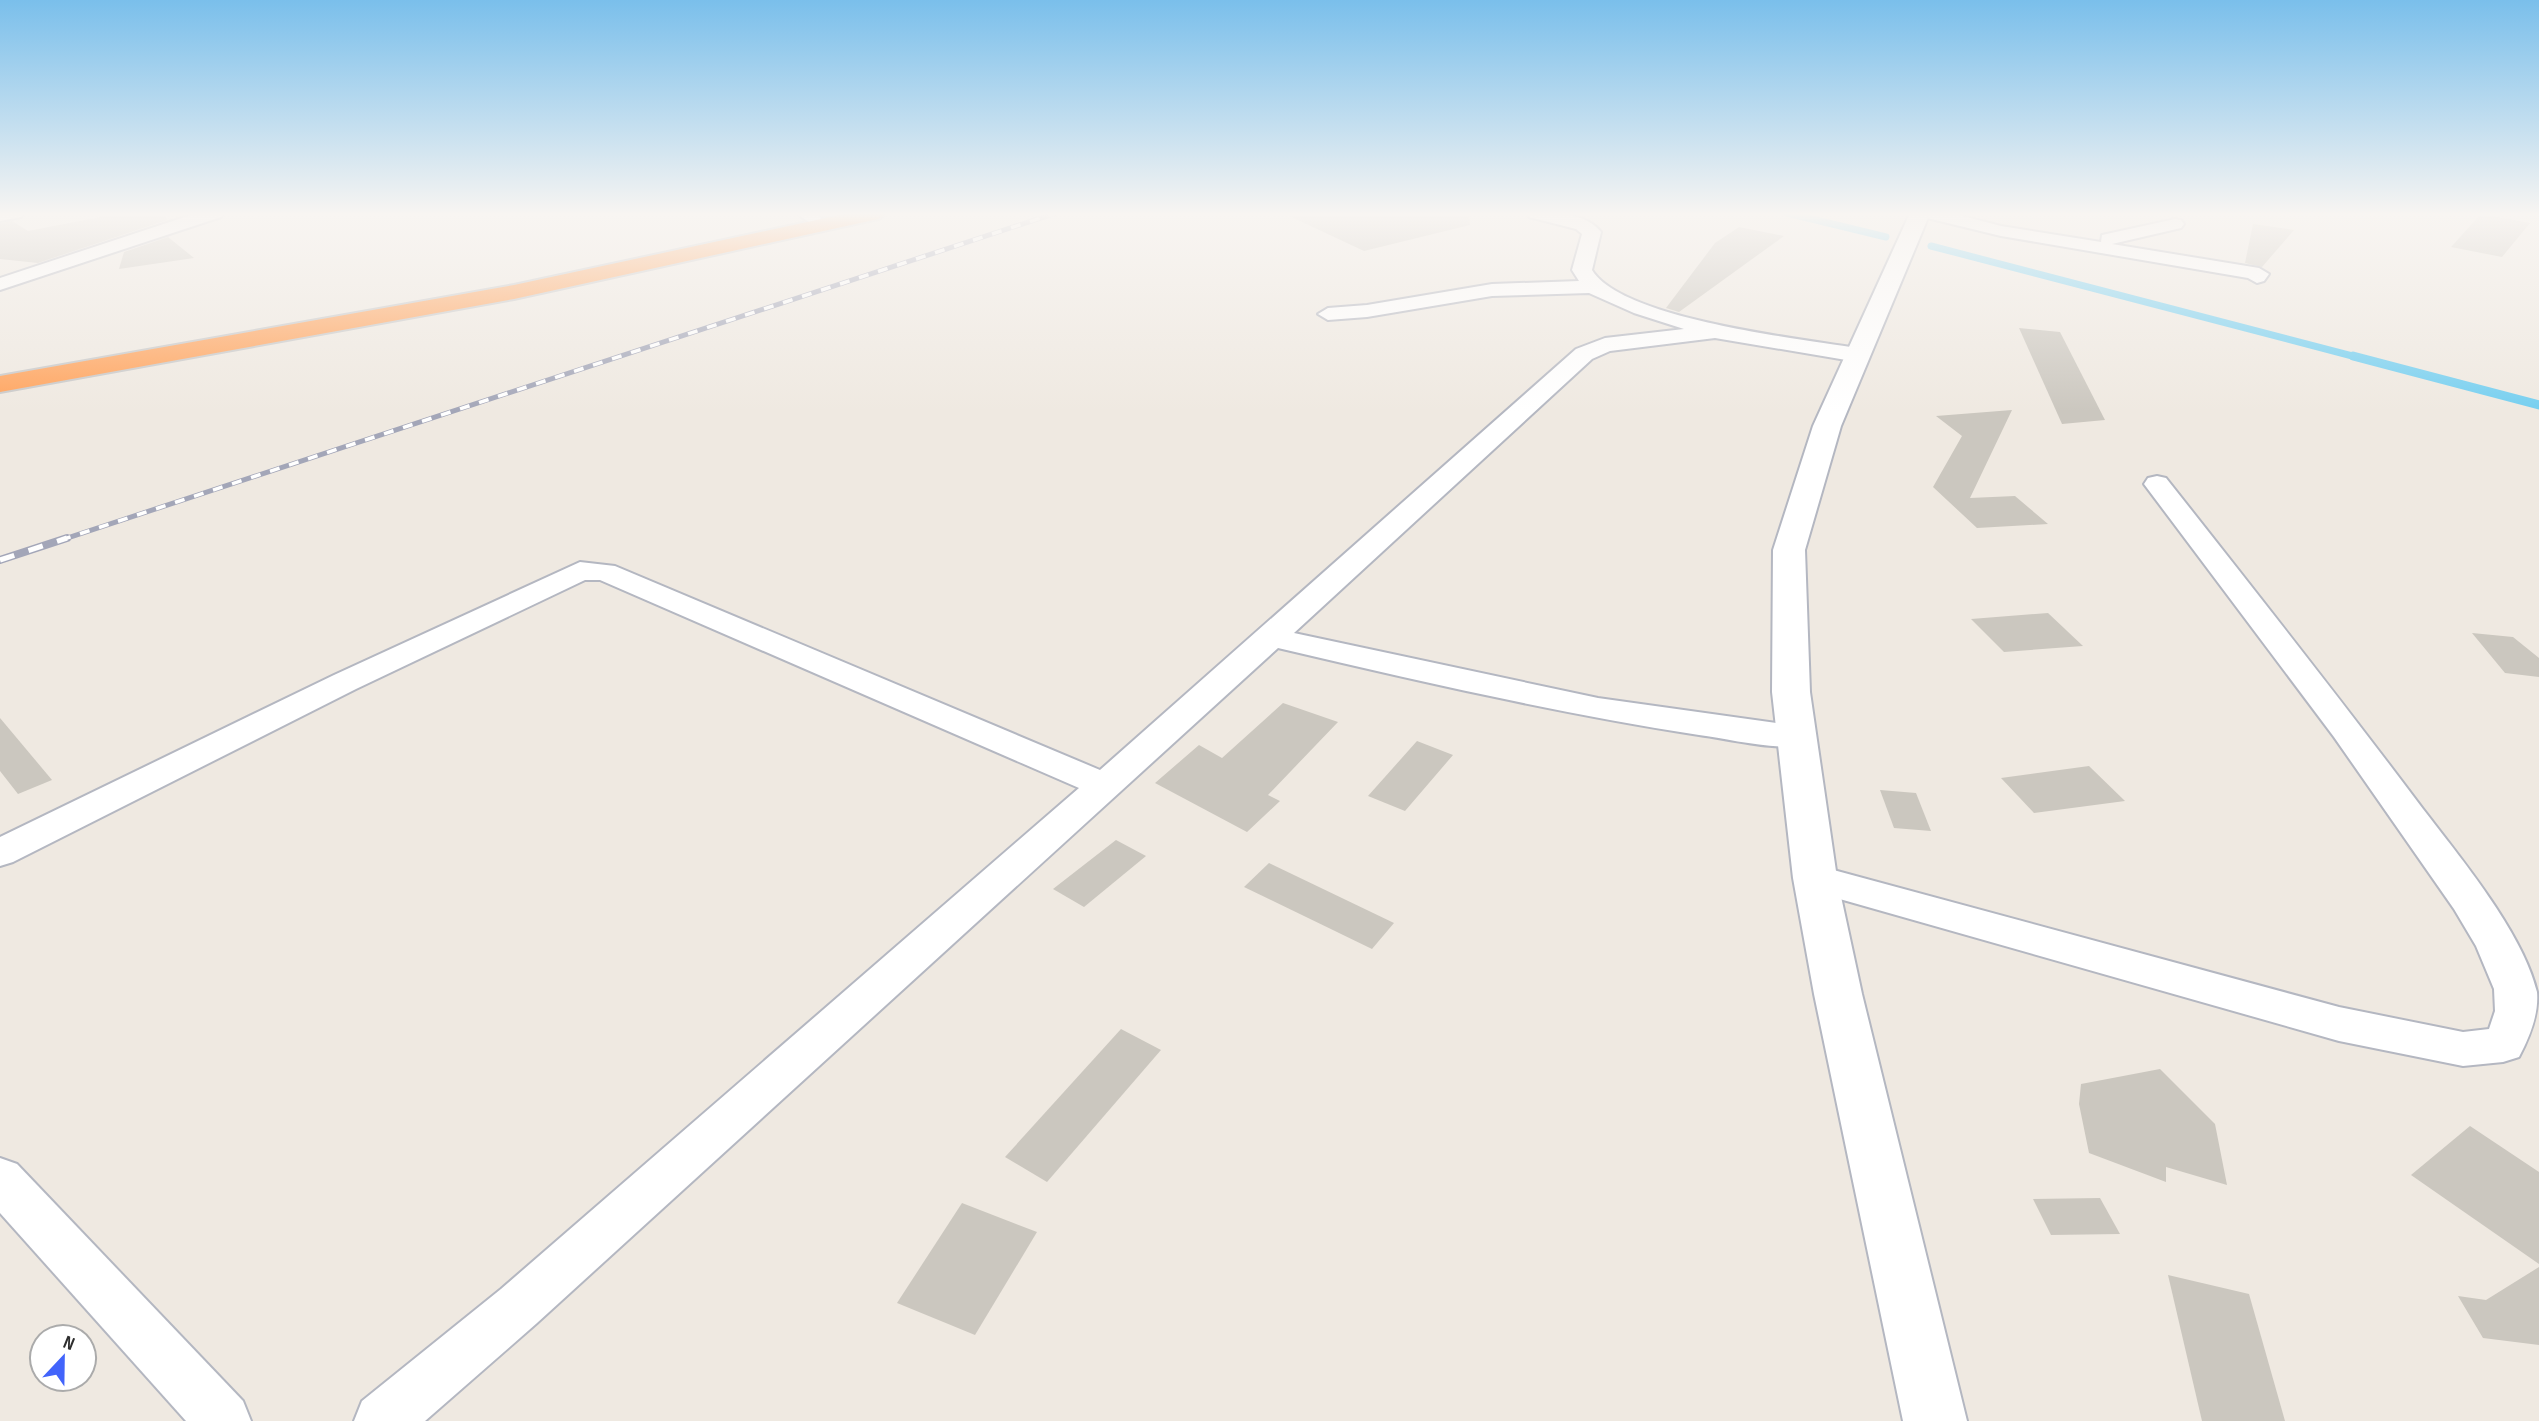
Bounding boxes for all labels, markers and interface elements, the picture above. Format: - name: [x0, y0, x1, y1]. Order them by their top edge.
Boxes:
- north arrow: [28, 1323, 98, 1393]
- text: N: [60, 1331, 78, 1356]

